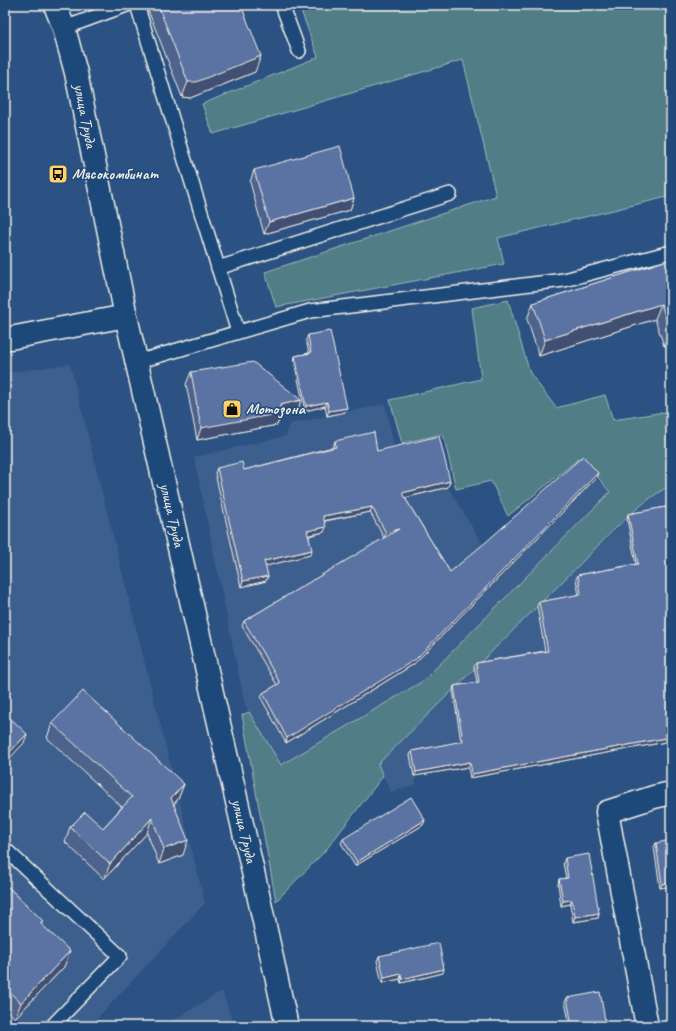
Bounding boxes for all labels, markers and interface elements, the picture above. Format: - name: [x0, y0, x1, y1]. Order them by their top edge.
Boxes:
- street label: улица Труда: [69, 81, 101, 151]
- bus stop icon: Мясокомбинат: [47, 163, 69, 185]
- place label: Мясокомбинат: [72, 164, 159, 184]
- shop icon: Мотозона: [221, 398, 243, 420]
- place label: Мотозона: [246, 399, 307, 419]
- street label: улица Труда: [155, 480, 189, 550]
- street label: улица Труда: [227, 796, 261, 866]

